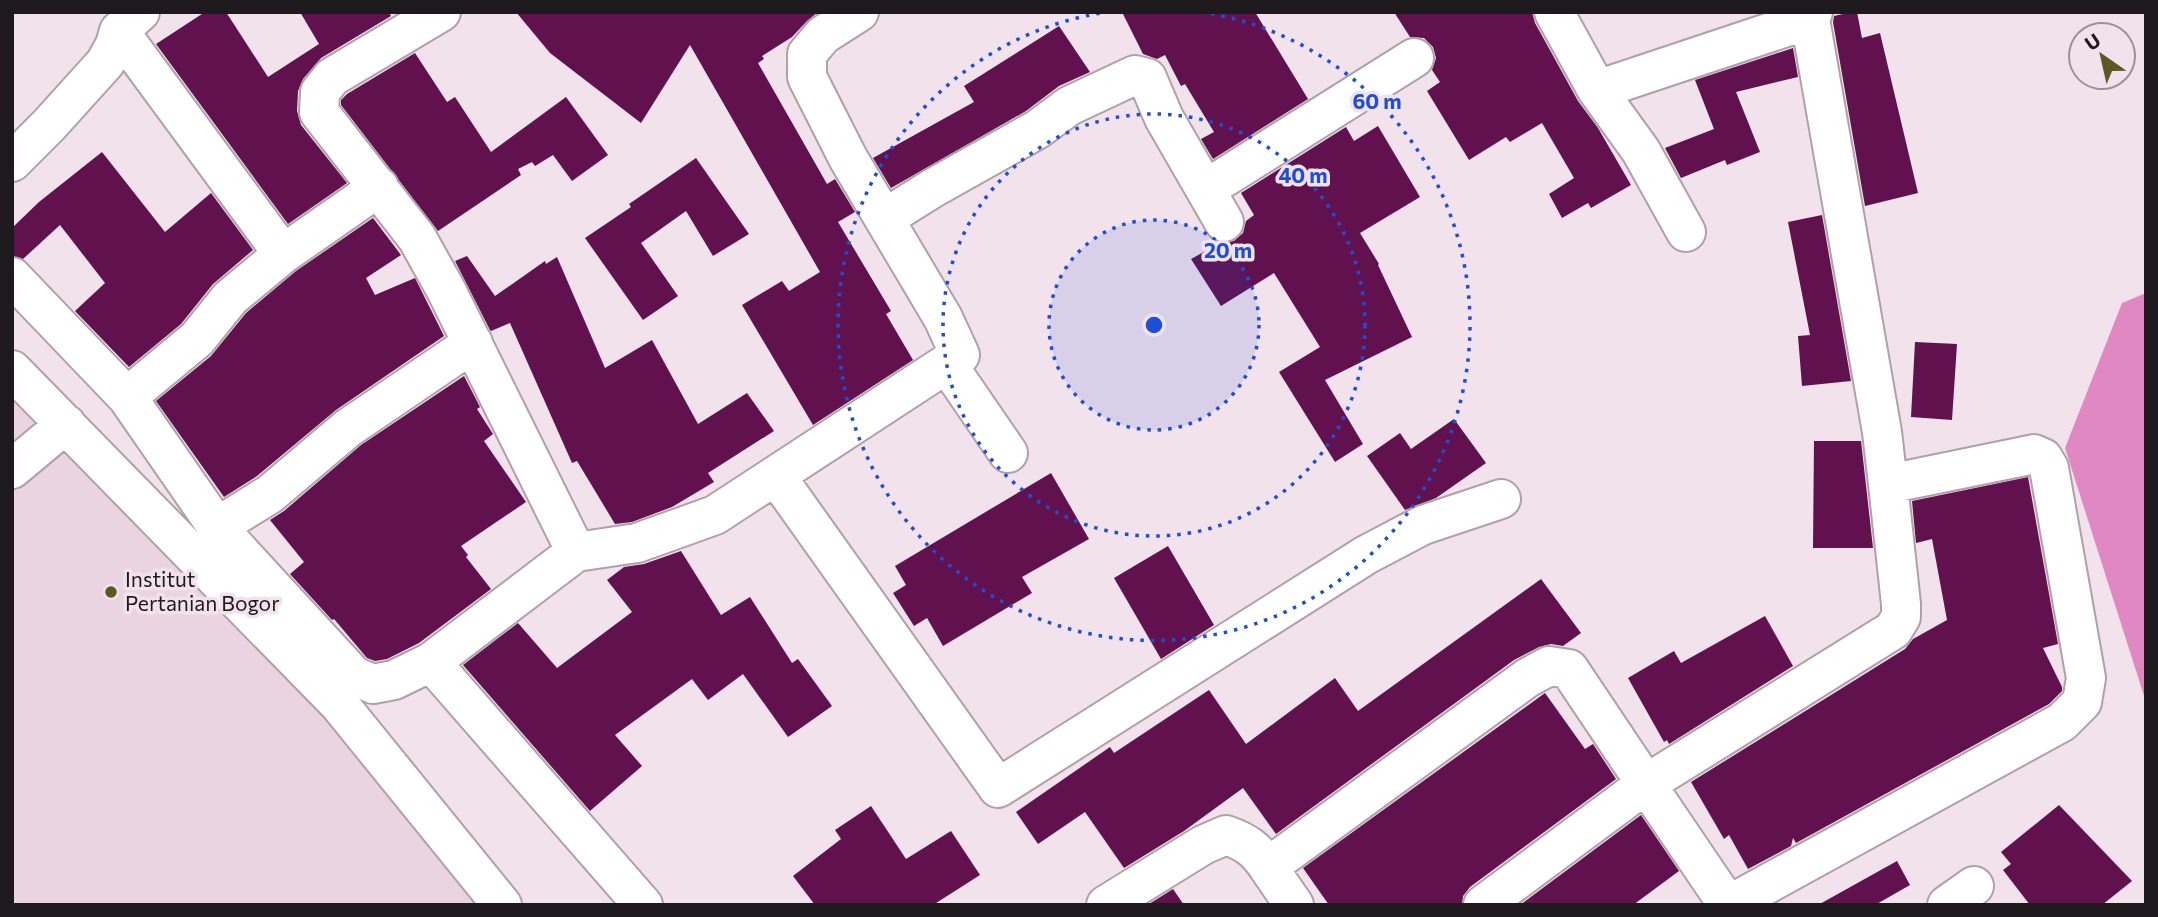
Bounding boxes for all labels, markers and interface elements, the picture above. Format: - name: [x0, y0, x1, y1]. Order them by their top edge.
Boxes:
- north arrow: [2067, 21, 2137, 91]
- text: U: [2080, 28, 2104, 55]
- text: 60 m: [1352, 88, 1402, 113]
- text: 40 m: [1278, 162, 1328, 187]
- text: 20 m: [1204, 237, 1252, 262]
- centre of rings: [1142, 313, 1166, 337]
- place label: Institut Pertanian Bogor: [125, 566, 280, 615]
- marker: Institut Pertanian Bogor: [103, 584, 119, 600]

